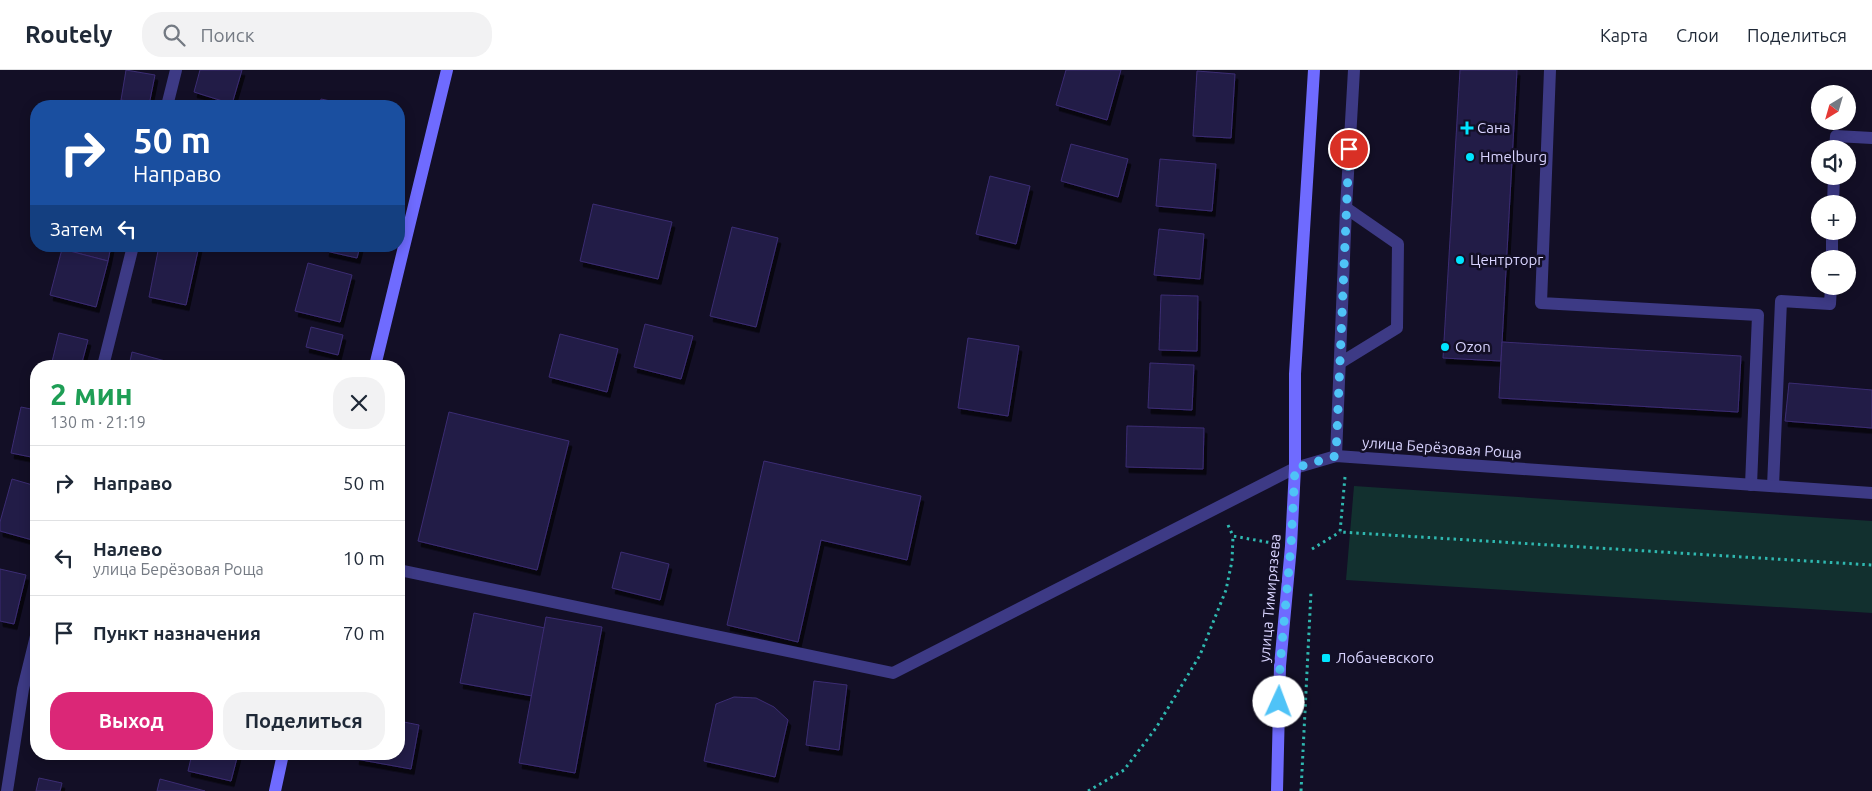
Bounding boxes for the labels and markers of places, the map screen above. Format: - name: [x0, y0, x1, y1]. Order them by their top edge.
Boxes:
- place label: Сана: [1477, 119, 1510, 136]
- marker: Сана: [1461, 122, 1473, 134]
- pin: [1328, 128, 1370, 170]
- place label: Hmelburg: [1480, 148, 1547, 165]
- marker: Hmelburg: [1464, 151, 1476, 163]
- place label: Центрторг: [1470, 251, 1543, 268]
- marker: Центрторг: [1454, 254, 1466, 266]
- place label: Ozon: [1455, 338, 1491, 355]
- marker: Ozon: [1439, 341, 1451, 353]
- place label: Лобачевского: [1336, 649, 1434, 666]
- marker: Лобачевского: [1320, 652, 1332, 664]

